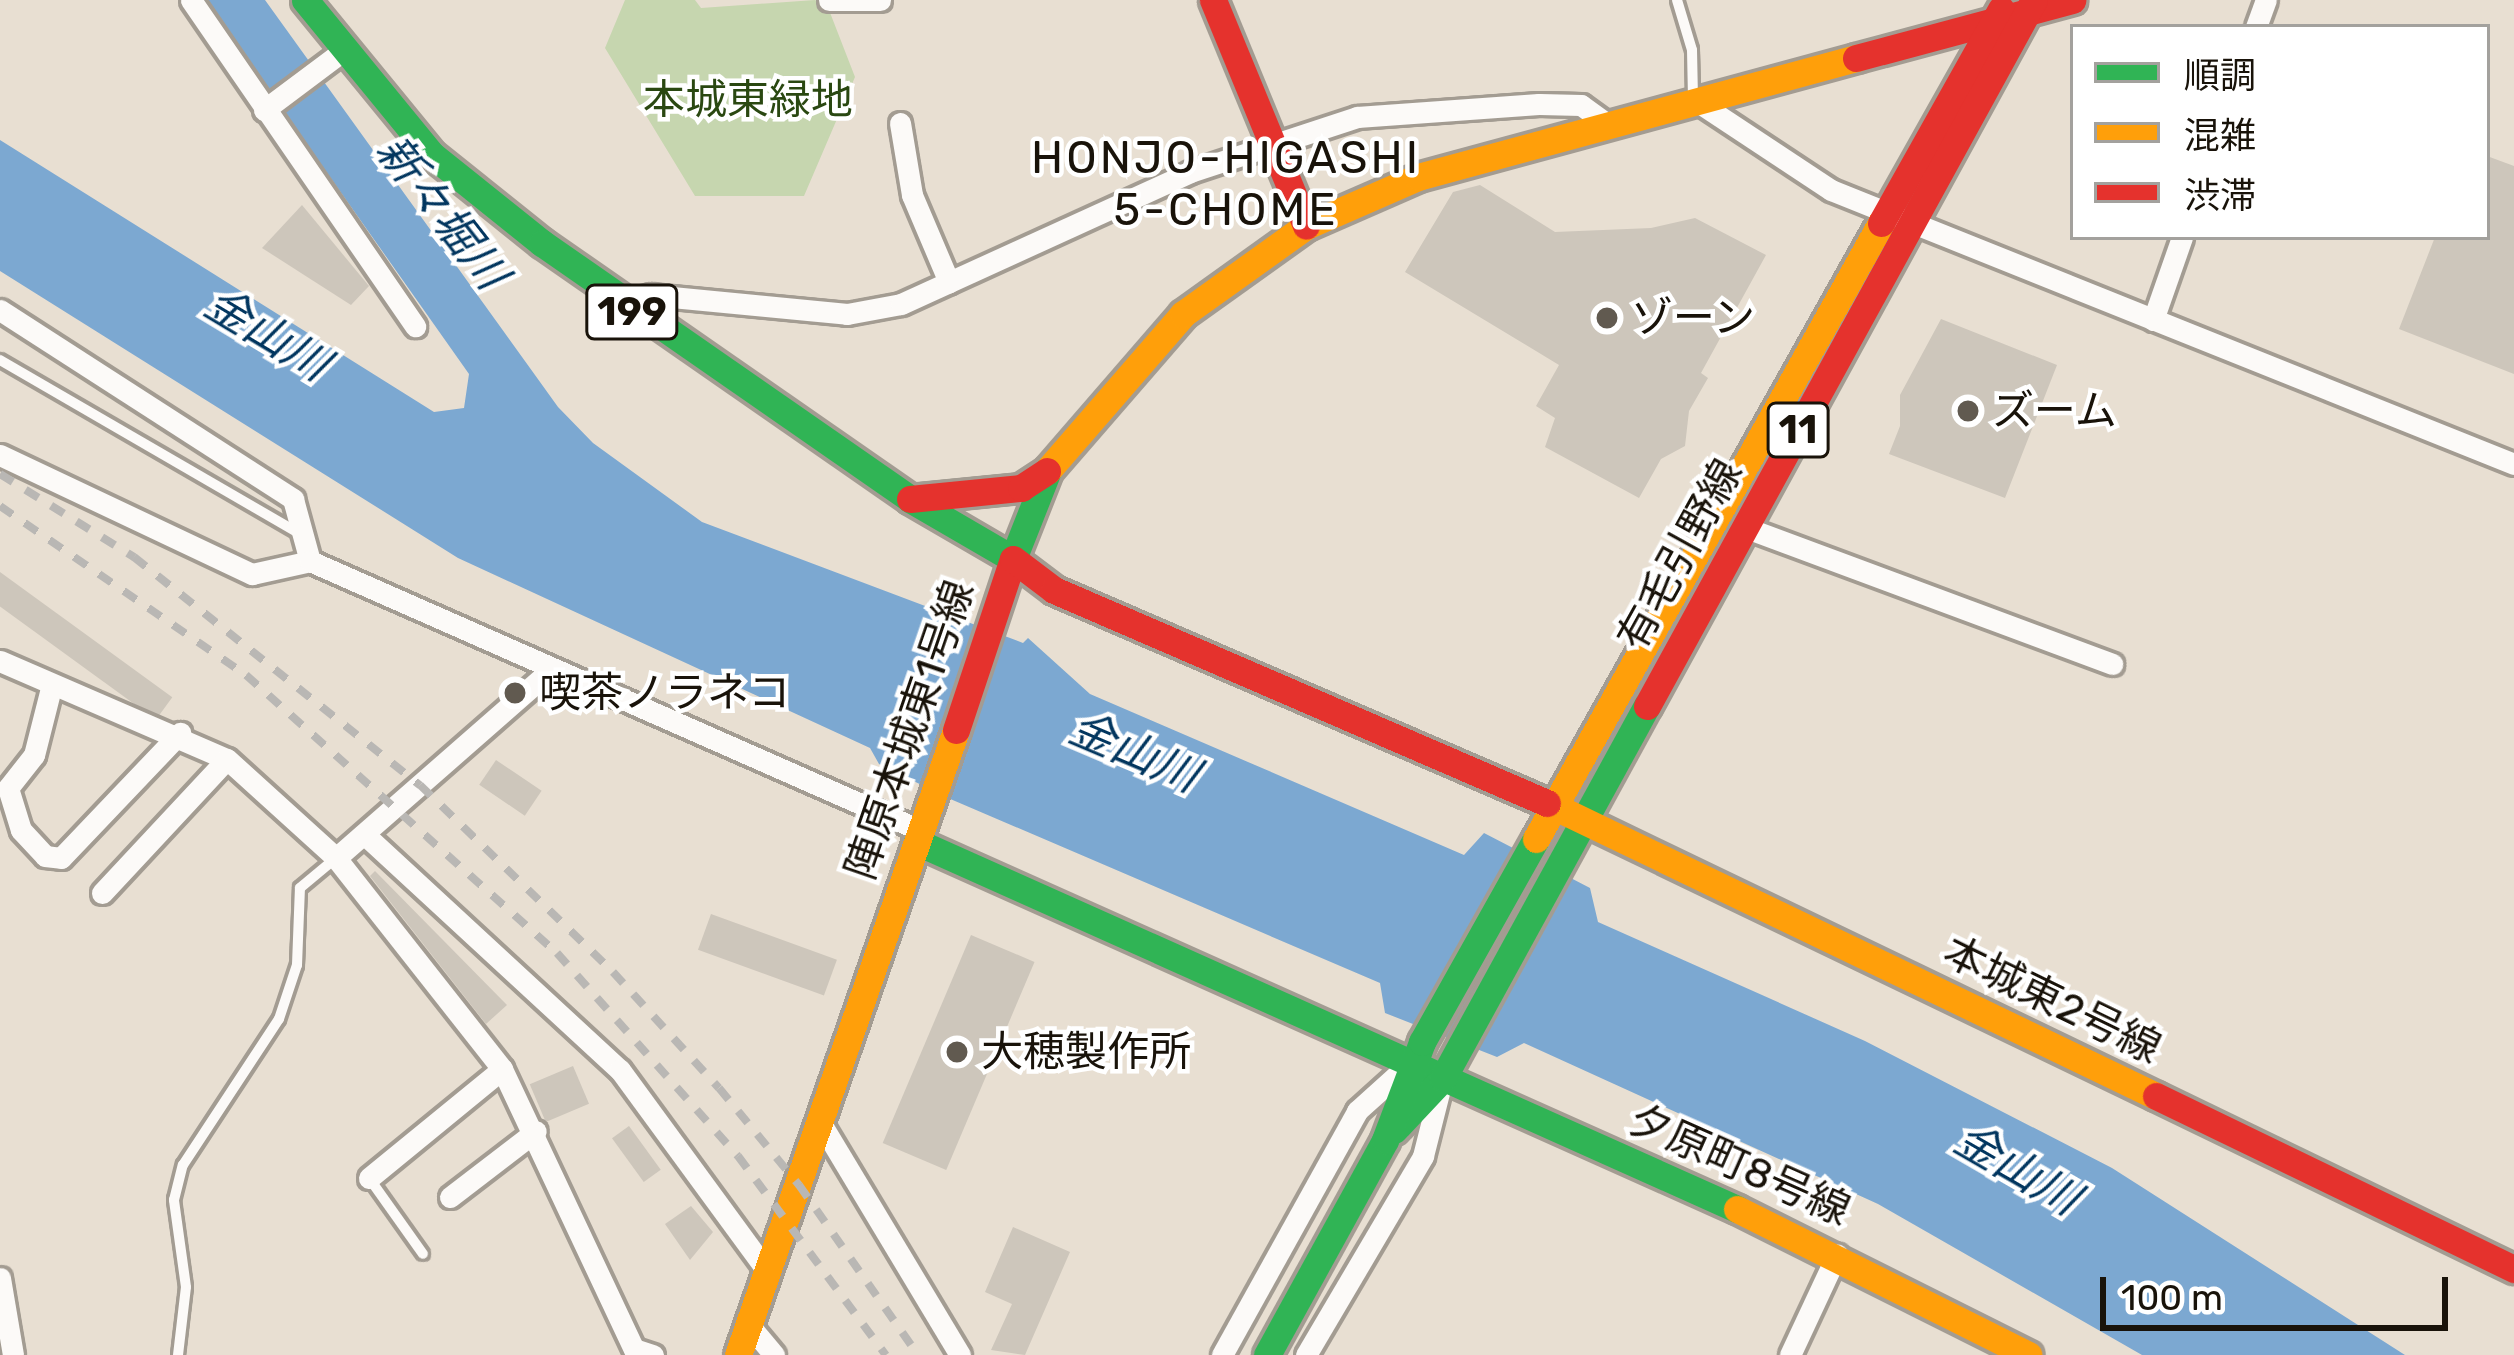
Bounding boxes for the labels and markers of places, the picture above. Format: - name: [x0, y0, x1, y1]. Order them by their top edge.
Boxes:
- place label: ゾーン: [1631, 293, 1757, 343]
- marker: ゾーン: [1594, 305, 1620, 331]
- place label: ズーム: [1992, 386, 2118, 436]
- marker: ズーム: [1955, 398, 1981, 424]
- place label: 喫茶ノラネコ: [539, 668, 791, 718]
- marker: 喫茶ノラネコ: [502, 680, 528, 706]
- place label: 大穂製作所: [981, 1027, 1191, 1077]
- marker: 大穂製作所: [944, 1039, 970, 1065]

